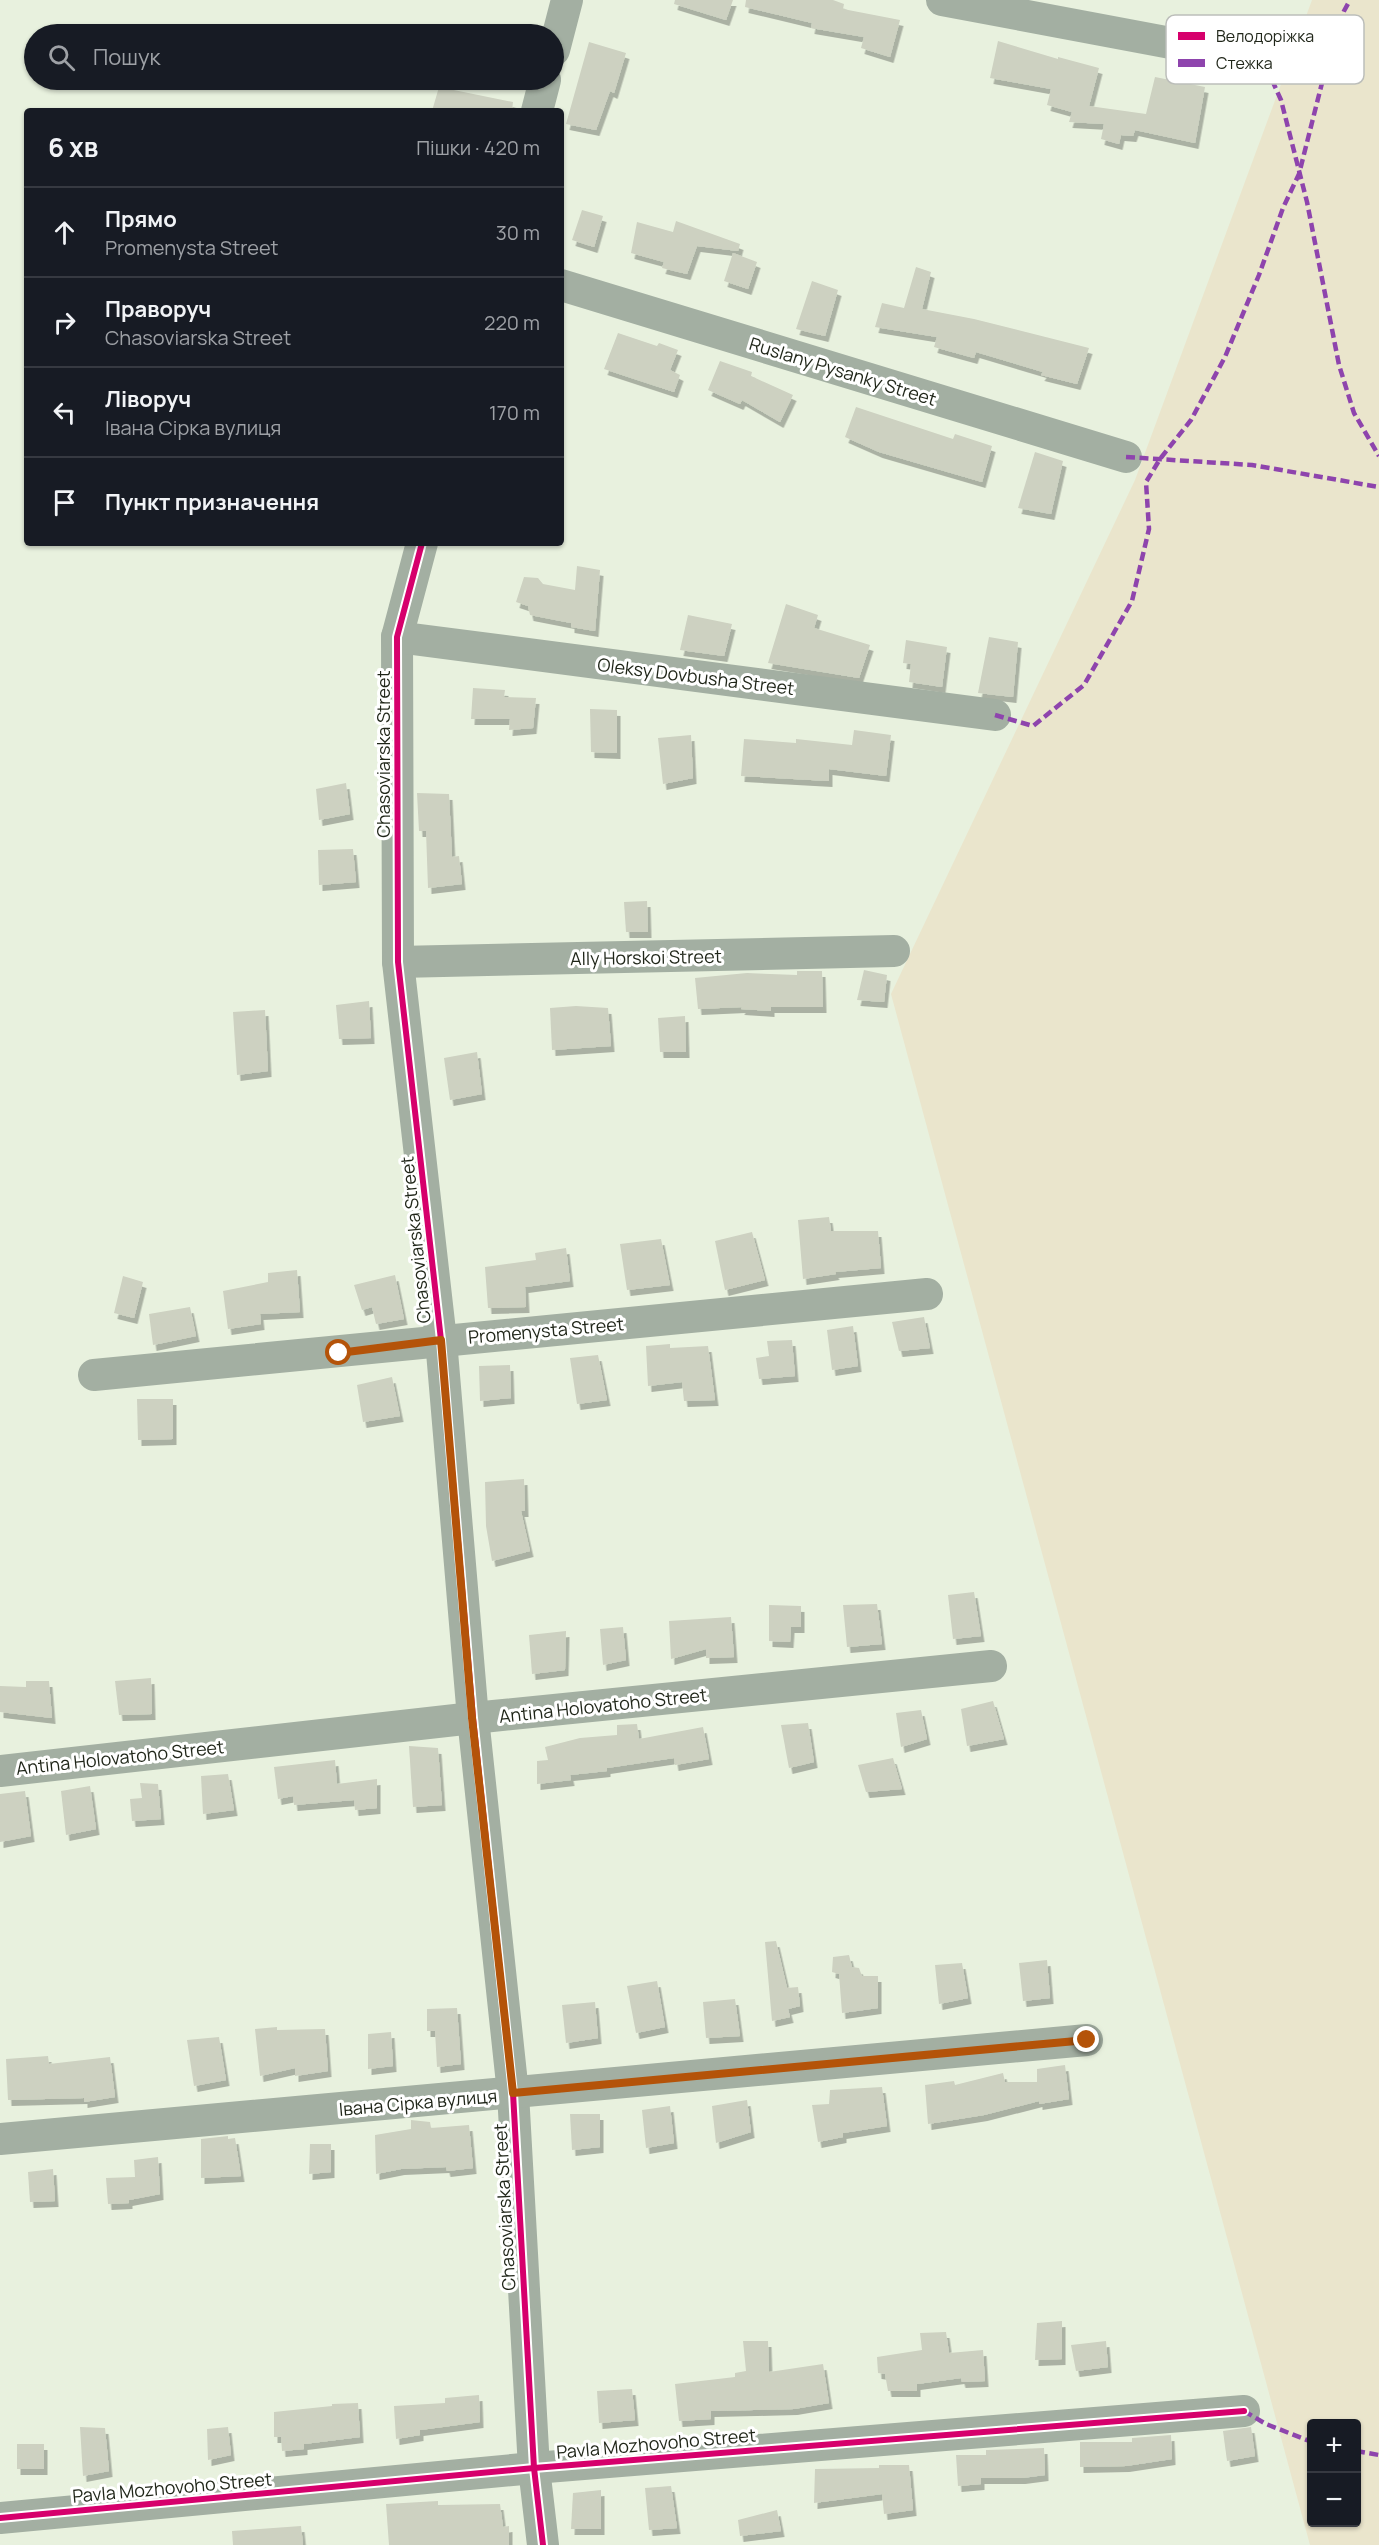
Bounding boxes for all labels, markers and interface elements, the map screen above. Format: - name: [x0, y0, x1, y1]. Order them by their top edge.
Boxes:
- legend: [1166, 15, 1364, 84]
- search box: [24, 24, 564, 90]
- text: Велодоріжка: [1216, 25, 1314, 47]
- icon: search: [45, 41, 78, 74]
- text: Пошук: [93, 42, 160, 72]
- text: Стежка: [1216, 52, 1273, 74]
- text: 6 хв: [48, 129, 98, 165]
- text: Пішки · 420 m: [416, 134, 540, 161]
- text: Прямо: [105, 204, 177, 234]
- icon: ahead: [48, 216, 81, 249]
- text: 30 m: [496, 219, 540, 246]
- text: Promenysta Street: [105, 234, 279, 261]
- text: Праворуч: [105, 294, 211, 324]
- icon: right: [48, 306, 81, 339]
- text: 220 m: [484, 309, 540, 336]
- text: Chasoviarska Street: [105, 324, 291, 351]
- street label: Ruslany Pysanky Street: [746, 331, 940, 411]
- text: Ліворуч: [105, 384, 191, 414]
- icon: left: [48, 396, 81, 429]
- text: 170 m: [489, 399, 540, 426]
- text: Івана Сірка вулиця: [105, 414, 281, 441]
- icon: arrive: [48, 486, 81, 519]
- text: Пункт призначення: [105, 487, 319, 517]
- street label: Oleksy Dovbusha Street: [596, 652, 796, 700]
- street label: Chasoviarska Street: [371, 670, 395, 838]
- street label: Ally Horskoi Street: [570, 944, 722, 970]
- street label: Chasoviarska Street: [394, 1155, 436, 1325]
- street label: Promenysta Street: [467, 1311, 625, 1349]
- route start: [325, 1339, 351, 1365]
- street label: Antina Holovatoho Street: [498, 1682, 708, 1728]
- street label: Antina Holovatoho Street: [15, 1734, 225, 1780]
- route end: [1073, 2026, 1099, 2052]
- street label: Івана Сірка вулиця: [338, 2083, 498, 2121]
- street label: Chasoviarska Street: [488, 2123, 520, 2291]
- map controls: [1307, 2419, 1361, 2527]
- button: +: [1307, 2419, 1361, 2473]
- street label: Pavla Mozhovoho Street: [555, 2422, 757, 2464]
- street label: Pavla Mozhovoho Street: [71, 2466, 273, 2508]
- button: −: [1307, 2473, 1361, 2527]

